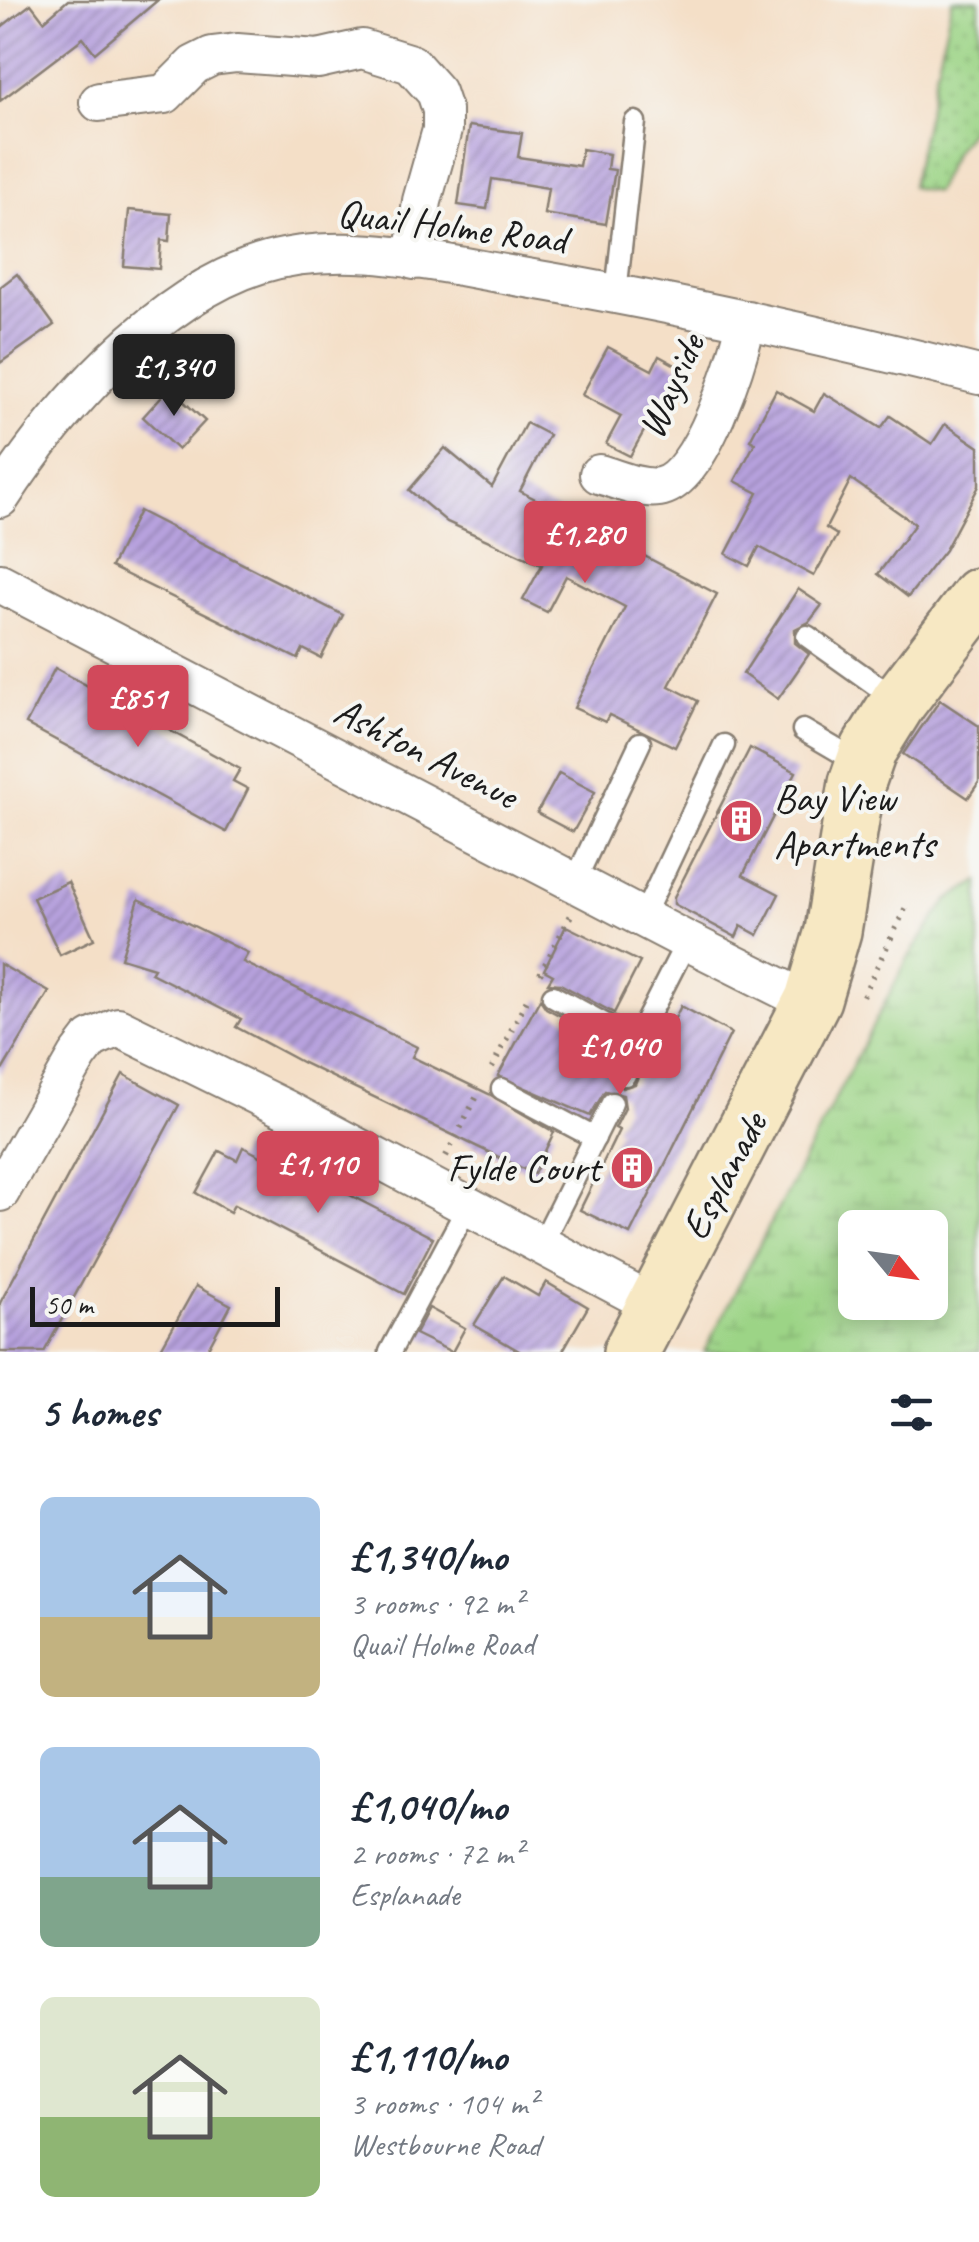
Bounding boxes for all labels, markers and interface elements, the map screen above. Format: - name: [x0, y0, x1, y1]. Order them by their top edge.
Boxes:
- street label: Quail Holme Road: [335, 187, 576, 266]
- street label: Wayside: [626, 323, 717, 446]
- pin: £1,340: [93, 334, 255, 419]
- text: £1,340: [135, 346, 213, 387]
- pin: £1,280: [504, 501, 666, 586]
- text: £1,280: [546, 513, 624, 554]
- pin: £851: [79, 665, 197, 750]
- text: £851: [109, 677, 167, 718]
- street label: Ashton Avenue: [326, 686, 529, 822]
- place label: Bay View Apartments: [774, 773, 938, 869]
- building icon: Bay View Apartments: [718, 798, 764, 844]
- pin: £1,040: [539, 1013, 701, 1098]
- text: £1,040: [581, 1025, 659, 1066]
- street label: Esplanade: [670, 1101, 780, 1248]
- pin: £1,110: [237, 1131, 399, 1216]
- text: £1,110: [279, 1143, 357, 1184]
- place label: Fylde Court: [447, 1143, 604, 1193]
- building icon: Fylde Court: [609, 1145, 655, 1191]
- north arrow: [838, 1210, 948, 1320]
- map controls: [838, 1210, 948, 1320]
- scale bar: [30, 1282, 280, 1326]
- text: 50 m: [45, 1287, 93, 1322]
- icon: filters: [884, 1385, 939, 1440]
- text: 5 homes: [40, 1386, 158, 1439]
- text: £1,340/mo: [350, 1530, 507, 1583]
- icon: home: [120, 1537, 240, 1657]
- text: 3 rooms · 92 m²: [350, 1583, 523, 1624]
- text: Quail Holme Road: [350, 1624, 534, 1665]
- text: £1,040/mo: [350, 1780, 507, 1833]
- icon: home: [120, 1787, 240, 1907]
- text: 2 rooms · 72 m²: [350, 1833, 523, 1874]
- text: Esplanade: [350, 1874, 460, 1915]
- text: £1,110/mo: [350, 2030, 507, 2083]
- icon: home: [120, 2037, 240, 2157]
- text: 3 rooms · 104 m²: [350, 2083, 537, 2124]
- text: Westbourne Road: [350, 2124, 540, 2165]

